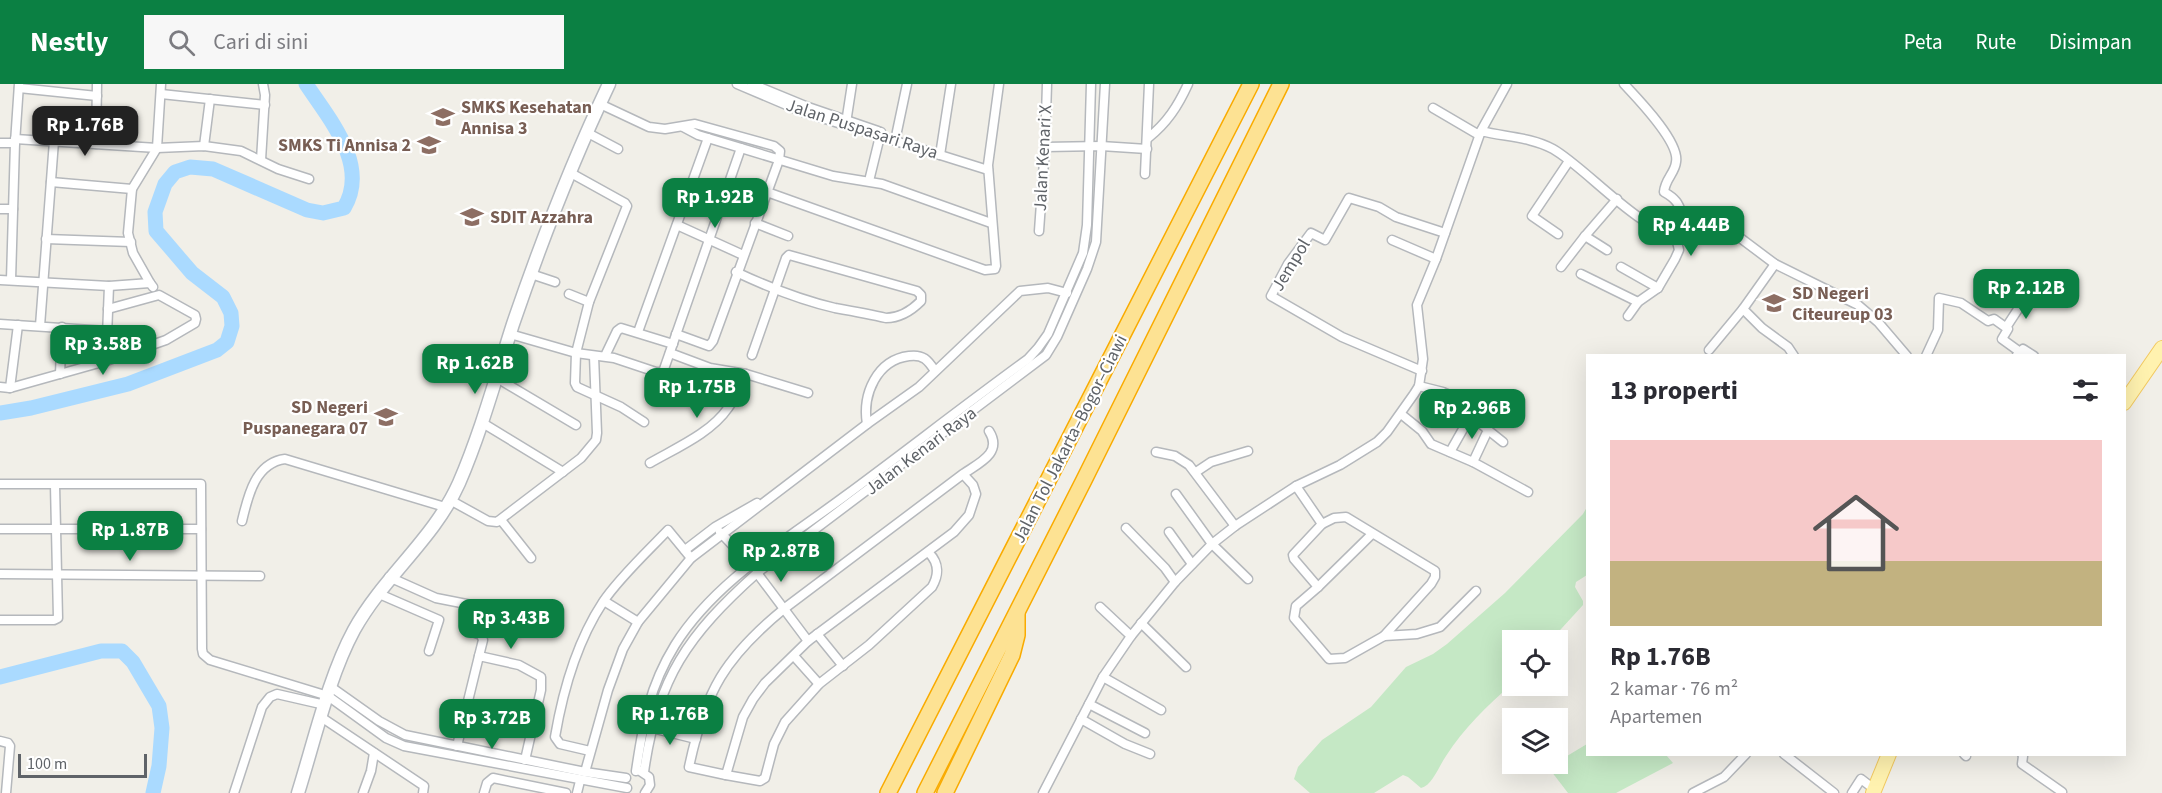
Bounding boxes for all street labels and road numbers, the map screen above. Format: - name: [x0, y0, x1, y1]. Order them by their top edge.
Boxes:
- street label: Jalan Puspasari Raya: [783, 93, 941, 165]
- street label: Jalan Kenari X: [1028, 104, 1058, 212]
- street label: Jempol: [1266, 234, 1316, 296]
- street label: Jalan Tol Jakarta–Bogor–Ciawi: [1006, 330, 1134, 548]
- street label: Jalan Kenari Raya: [860, 401, 982, 501]

